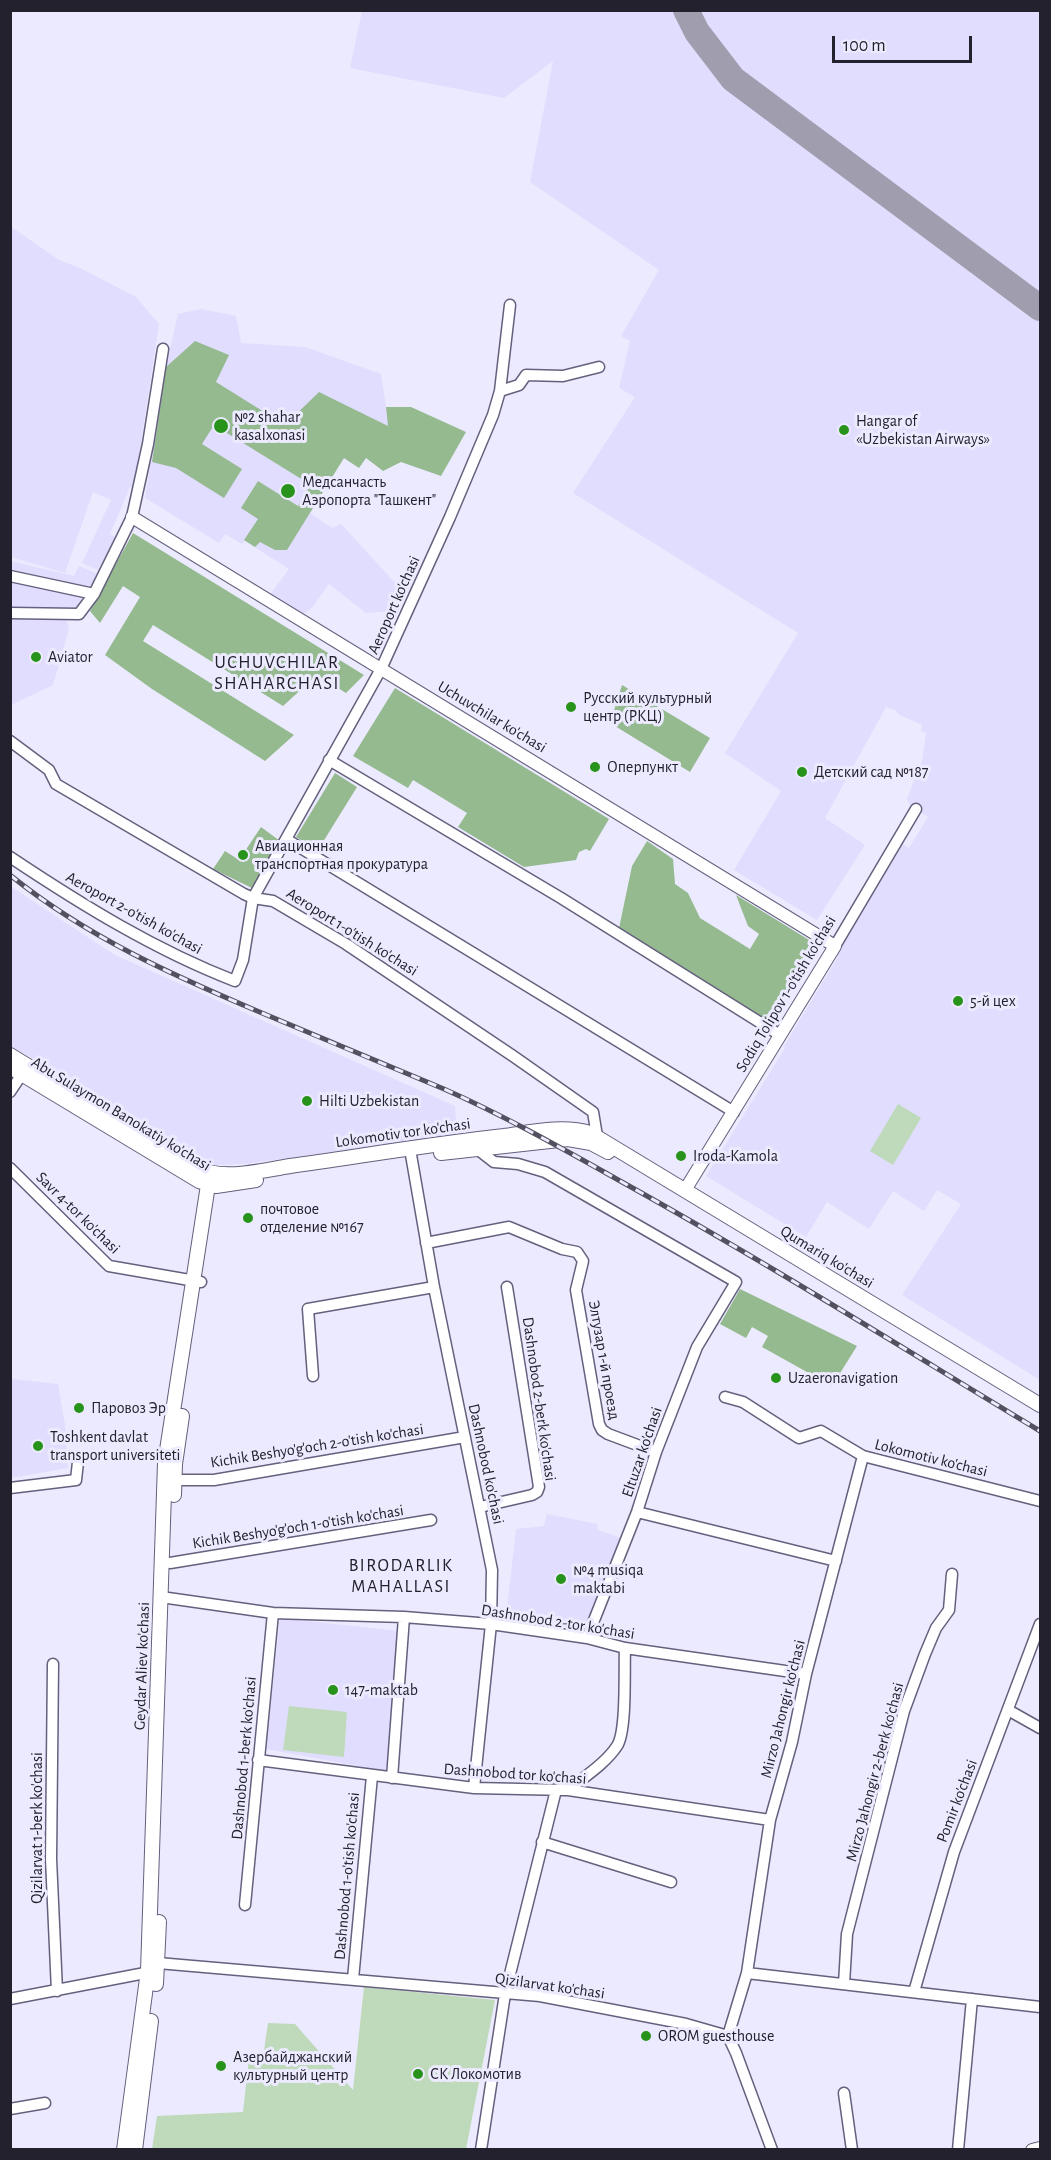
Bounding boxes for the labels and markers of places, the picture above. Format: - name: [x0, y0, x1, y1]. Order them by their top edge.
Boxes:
- place label: №2 shahar kasalxonasi: [234, 407, 305, 445]
- place label: Hangar of «Uzbekistan Airways»: [856, 411, 990, 449]
- marker: №2 shahar kasalxonasi: [212, 417, 230, 435]
- marker: Hangar of «Uzbekistan Airways»: [837, 423, 851, 437]
- place label: Медсанчасть Аэропорта "Ташкент": [302, 472, 436, 510]
- marker: Медсанчасть Аэропорта "Ташкент": [279, 482, 297, 500]
- place label: Aviator: [48, 647, 93, 667]
- marker: Aviator: [29, 650, 43, 664]
- place label: Русский культурный центр (РКЦ): [583, 688, 712, 726]
- marker: Русский культурный центр (РКЦ): [564, 700, 578, 714]
- place label: Оперпункт: [607, 757, 678, 777]
- marker: Оперпункт: [588, 760, 602, 774]
- place label: Детский сад №187: [814, 762, 928, 782]
- marker: Детский сад №187: [795, 765, 809, 779]
- place label: Авиационная транспортная прокуратура: [255, 836, 428, 874]
- marker: Авиационная транспортная прокуратура: [236, 848, 250, 862]
- place label: 5-й цех: [970, 991, 1016, 1011]
- marker: 5-й цех: [951, 994, 965, 1008]
- place label: Hilti Uzbekistan: [319, 1091, 419, 1111]
- marker: Hilti Uzbekistan: [300, 1094, 314, 1108]
- place label: Iroda-Kamola: [693, 1146, 778, 1166]
- marker: Iroda-Kamola: [674, 1149, 688, 1163]
- place label: почтовое отделение №167: [260, 1199, 364, 1237]
- marker: почтовое отделение №167: [241, 1211, 255, 1225]
- place label: Uzaeronavigation: [788, 1368, 898, 1388]
- marker: Uzaeronavigation: [769, 1371, 783, 1385]
- place label: Паровоз Эр: [91, 1398, 166, 1418]
- marker: Паровоз Эр: [72, 1401, 86, 1415]
- place label: Toshkent davlat transport universiteti: [50, 1427, 180, 1465]
- marker: Toshkent davlat transport universiteti: [31, 1439, 45, 1453]
- place label: №4 musiqa maktabi: [573, 1560, 644, 1598]
- marker: №4 musiqa maktabi: [554, 1572, 568, 1586]
- place label: 147-maktab: [345, 1680, 418, 1700]
- marker: 147-maktab: [326, 1683, 340, 1697]
- place label: OROM guesthouse: [658, 2026, 774, 2046]
- marker: OROM guesthouse: [639, 2029, 653, 2043]
- place label: Азербайджанский культурный центр: [233, 2047, 352, 2085]
- marker: Азербайджанский культурный центр: [214, 2059, 228, 2073]
- place label: СК Локомотив: [430, 2064, 521, 2084]
- marker: СК Локомотив: [411, 2067, 425, 2081]

